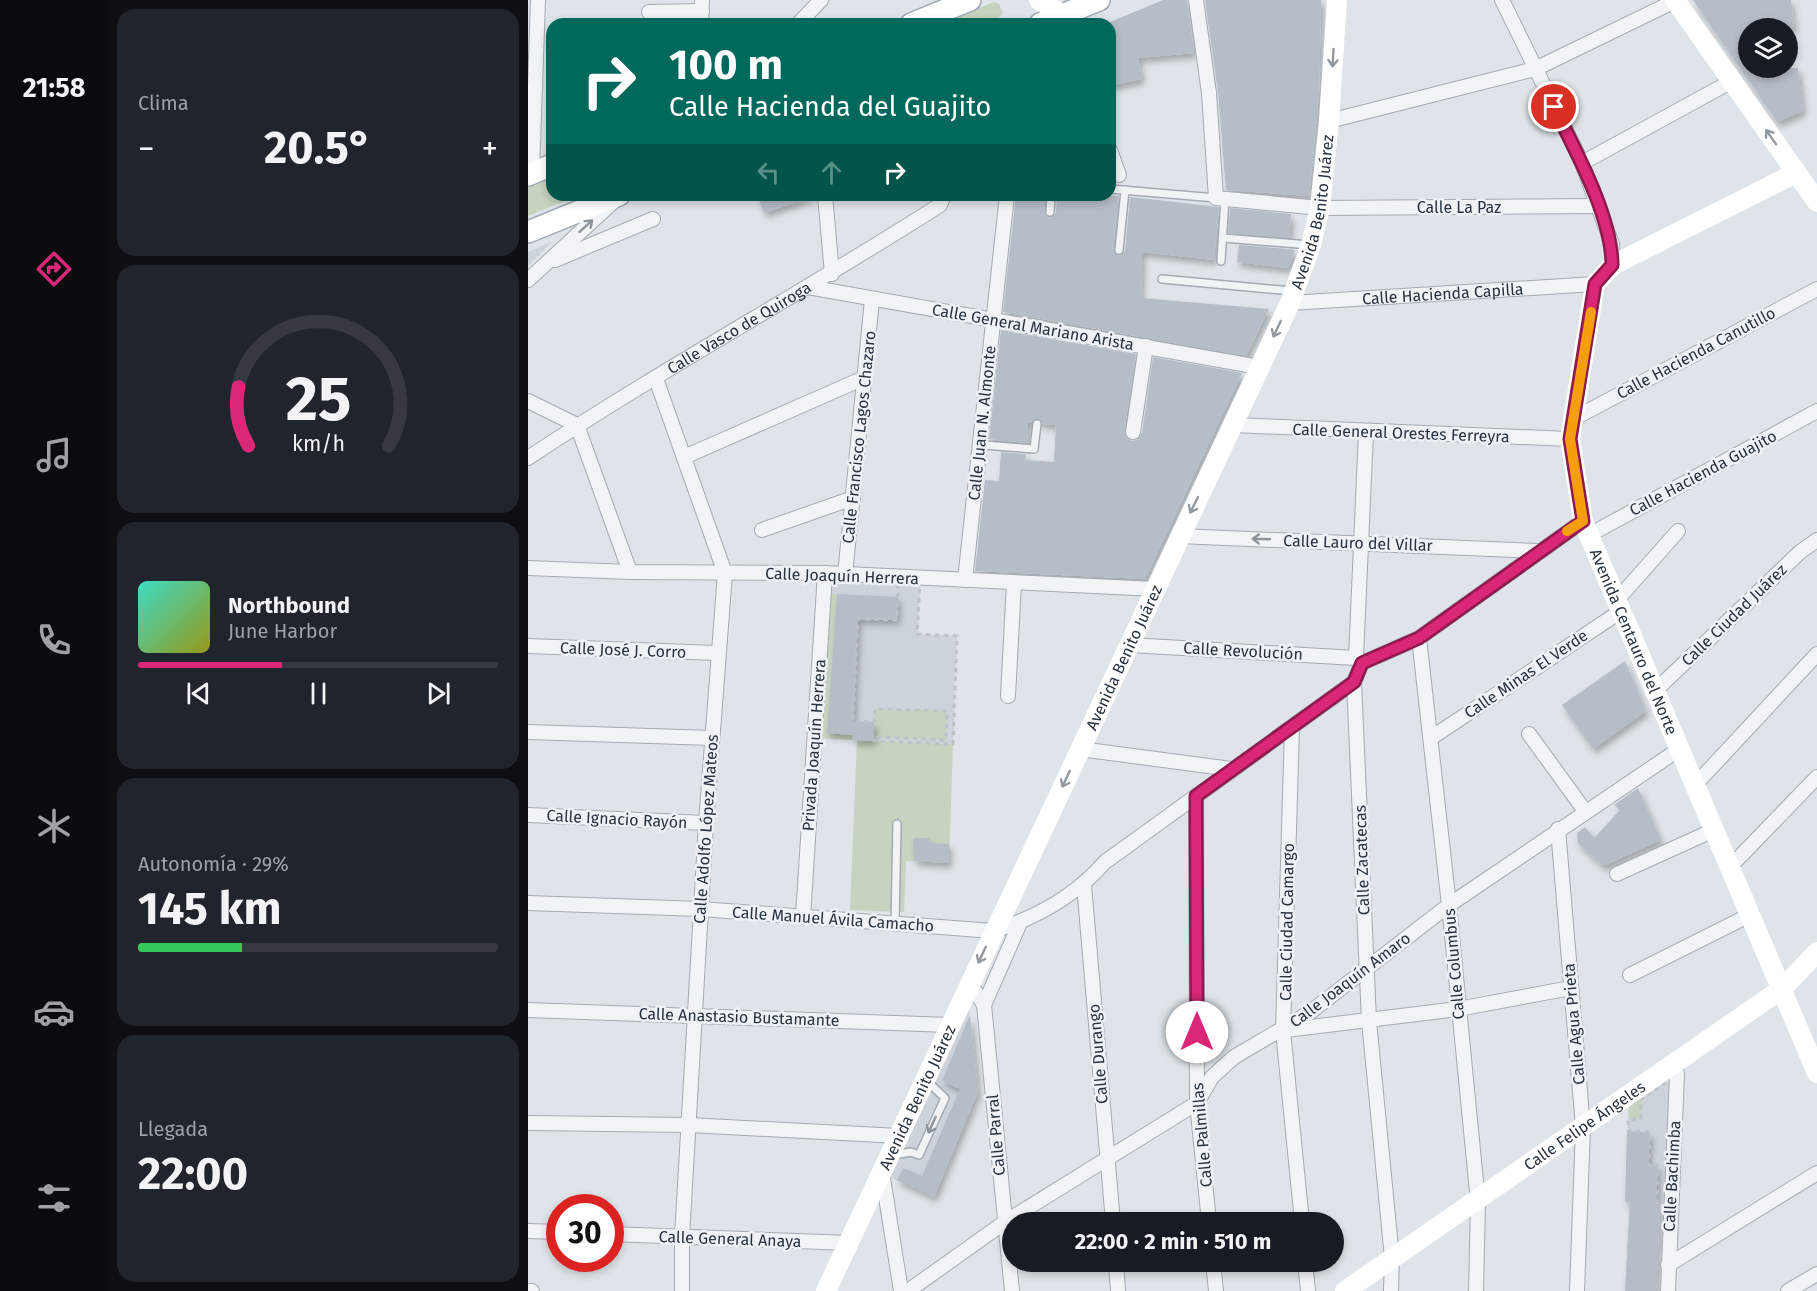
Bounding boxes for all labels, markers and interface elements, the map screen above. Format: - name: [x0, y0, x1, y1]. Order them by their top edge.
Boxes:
- map controls: [1738, 18, 1798, 78]
- button: layers: [1738, 18, 1798, 78]
- text: 100 m: [669, 40, 783, 90]
- icon: right: [570, 42, 648, 120]
- one-way arrow: [1327, 48, 1338, 68]
- text: 21:58: [23, 72, 85, 104]
- pin: [1528, 81, 1579, 132]
- icon: arrive: [1537, 90, 1570, 123]
- text: Clima: [138, 91, 189, 115]
- text: Calle Hacienda del Guajito: [669, 91, 991, 123]
- text: 20.5°: [264, 121, 372, 175]
- text: −: [138, 129, 155, 169]
- text: +: [482, 129, 498, 169]
- one-way arrow: [1765, 130, 1777, 146]
- street label: Avenida Benito Juárez: [1286, 134, 1337, 292]
- icon: left: [752, 156, 785, 189]
- icon: ahead: [815, 156, 848, 189]
- icon: right: [878, 156, 911, 189]
- street label: Calle La Paz: [1417, 198, 1501, 217]
- one-way arrow: [579, 219, 594, 233]
- icon: directions: [33, 248, 75, 290]
- street label: Calle Vasco de Quiroga: [663, 277, 814, 378]
- street label: Calle Hacienda Capilla: [1361, 279, 1524, 308]
- street label: Calle General Mariano Arista: [930, 300, 1136, 354]
- street label: Calle Hacienda Canutillo: [1613, 303, 1779, 403]
- one-way arrow: [1271, 320, 1283, 338]
- street label: Calle Francisco Lagos Chazaro: [838, 330, 880, 544]
- street label: Calle Juan N. Almonte: [964, 345, 1000, 501]
- text: 25: [285, 362, 351, 437]
- street label: Calle General Orestes Ferreyra: [1292, 420, 1510, 446]
- street label: Calle Hacienda Guajito: [1626, 426, 1780, 520]
- text: km/h: [291, 432, 345, 458]
- icon: music: [33, 434, 75, 476]
- one-way arrow: [1188, 496, 1199, 514]
- street label: Calle Lauro del Villar: [1283, 531, 1434, 555]
- one-way arrow: [1251, 534, 1271, 545]
- street label: Avenida Centauro del Norte: [1586, 546, 1682, 737]
- street label: Calle Ciudad Juárez: [1678, 560, 1790, 670]
- street label: Calle Joaquín Herrera: [765, 564, 919, 588]
- street label: Avenida Benito Juárez: [1081, 582, 1166, 733]
- text: Northbound: [228, 592, 350, 619]
- icon: phone: [33, 619, 75, 661]
- text: June Harbor: [228, 619, 337, 643]
- street label: Calle Minas El Verde: [1461, 626, 1591, 722]
- street label: Calle José J. Corro: [559, 638, 687, 662]
- street label: Calle Revolución: [1183, 638, 1303, 664]
- street label: Privada Joaquín Herrera: [798, 658, 830, 832]
- icon: previous: [182, 677, 215, 710]
- icon: pause: [302, 677, 335, 710]
- icon: next: [422, 677, 455, 710]
- street label: Calle Adolfo López Mateos: [690, 734, 722, 924]
- one-way arrow: [1059, 769, 1071, 787]
- icon: climate: [33, 805, 75, 847]
- street label: Calle Zacatecas: [1351, 805, 1373, 915]
- street label: Calle Ignacio Rayón: [546, 806, 688, 832]
- street label: Calle Ciudad Camargo: [1276, 843, 1298, 1001]
- text: Autonomía · 29%: [138, 852, 289, 876]
- text: 145 km: [138, 882, 282, 936]
- street label: Calle Manuel Ávila Camacho: [731, 901, 935, 936]
- street label: Calle Columbus: [1440, 908, 1468, 1020]
- street label: Calle Joaquín Amaro: [1286, 928, 1414, 1032]
- one-way arrow: [976, 946, 988, 964]
- street label: Calle Agua Prieta: [1559, 962, 1589, 1086]
- icon: car: [33, 991, 75, 1033]
- position arrow: [1165, 1000, 1229, 1064]
- street label: Calle Durango: [1084, 1003, 1112, 1105]
- street label: Calle Anastasio Bustamante: [638, 1004, 840, 1030]
- street label: Avenida Benito Juárez: [875, 1022, 959, 1173]
- street label: Calle Felipe Ángeles: [1520, 1077, 1649, 1174]
- street label: Calle Palmillas: [1188, 1082, 1216, 1188]
- street label: Calle Parral: [983, 1093, 1009, 1177]
- one-way arrow: [926, 1116, 938, 1134]
- text: Llegada: [138, 1117, 208, 1141]
- street label: Calle Bachimba: [1660, 1120, 1684, 1232]
- text: 22:00: [138, 1147, 248, 1201]
- icon: filters: [33, 1177, 75, 1219]
- speed limit sign: 30: [546, 1194, 624, 1272]
- street label: Calle General Anaya: [658, 1227, 802, 1251]
- text: 22:00 · 2 min · 510 m: [1075, 1228, 1271, 1255]

